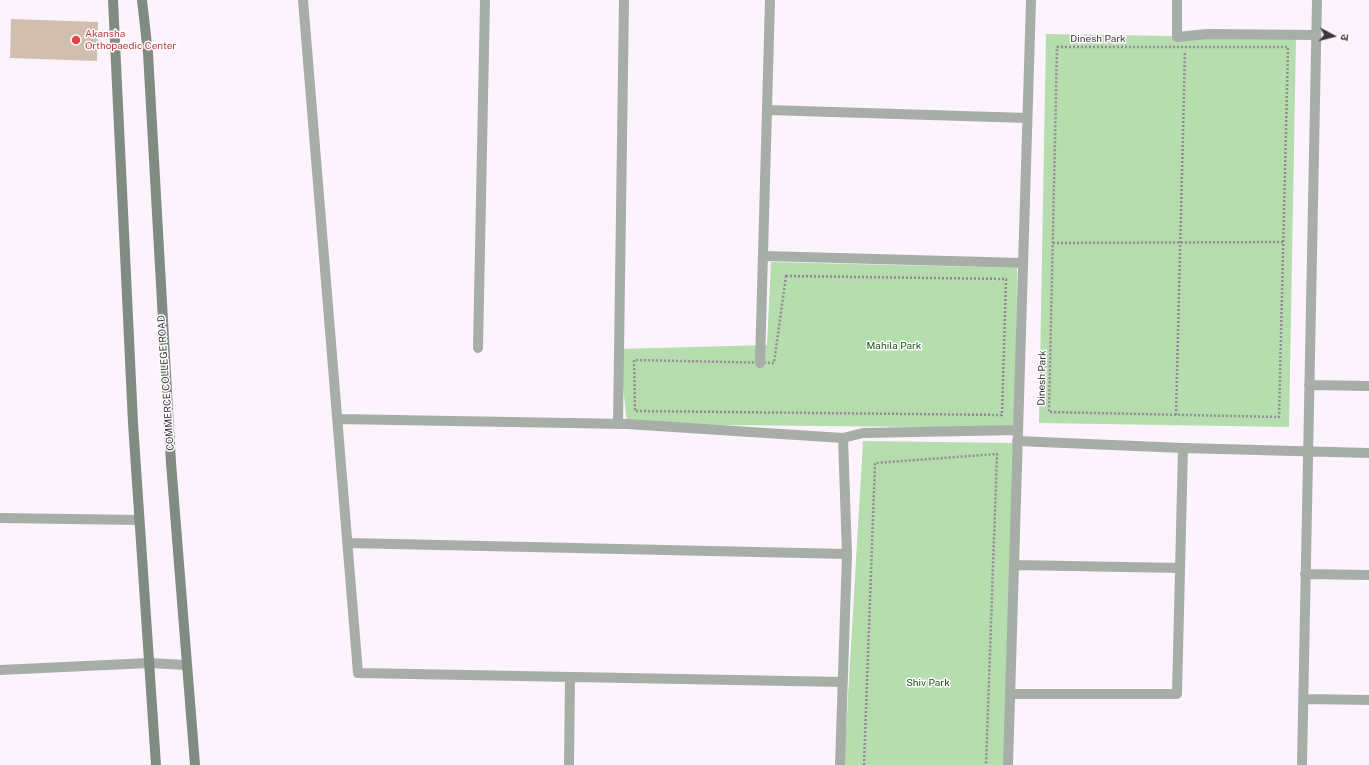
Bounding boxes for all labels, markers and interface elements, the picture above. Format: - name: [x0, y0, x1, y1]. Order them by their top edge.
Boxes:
- north arrow: [1313, 16, 1353, 56]
- place label: Akansha Orthopaedic Center: [85, 28, 176, 52]
- street label: Dinesh Park: [1070, 33, 1126, 45]
- marker: Akansha Orthopaedic Center: [70, 34, 82, 46]
- text: उ: [1339, 34, 1351, 41]
- street label: COMMERCE COLLEGE ROAD: [155, 315, 177, 451]
- park label: Mahila Park: [867, 340, 921, 352]
- street label: Dinesh Park: [1036, 350, 1048, 406]
- park label: Shiv Park: [906, 677, 950, 689]

